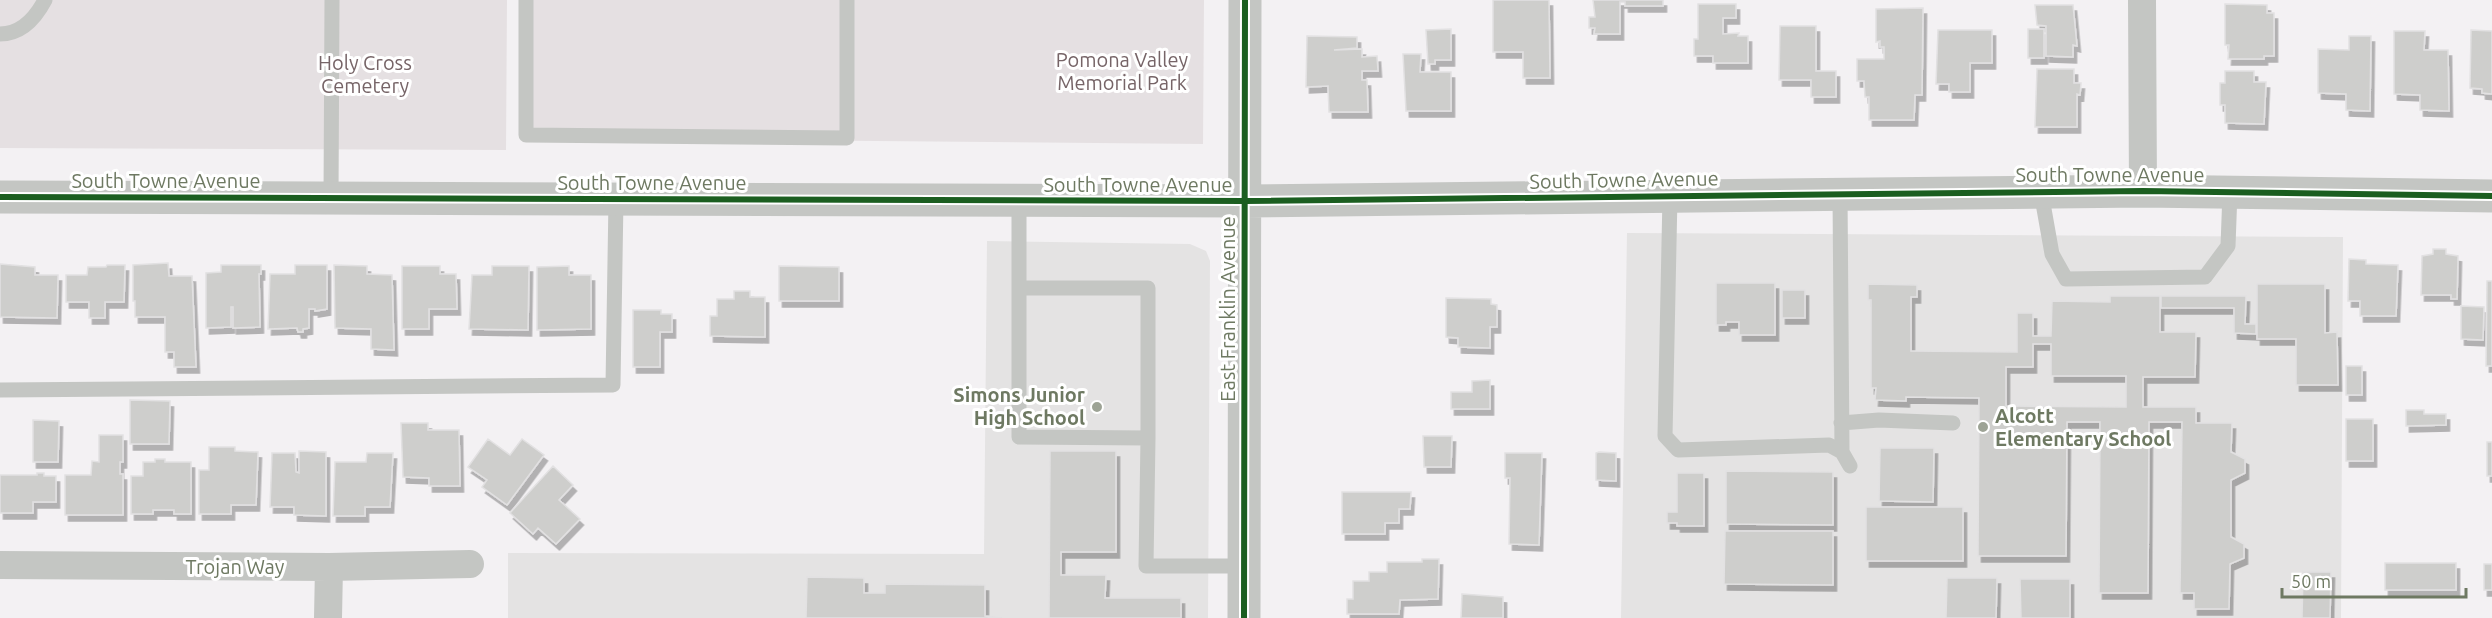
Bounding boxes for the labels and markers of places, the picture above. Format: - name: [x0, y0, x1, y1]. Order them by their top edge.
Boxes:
- place label: Simons Junior High School: [953, 383, 1086, 429]
- marker: Simons Junior High School: [1090, 400, 1104, 414]
- place label: Alcott Elementary School: [1995, 404, 2171, 450]
- marker: Alcott Elementary School: [1976, 420, 1990, 434]

